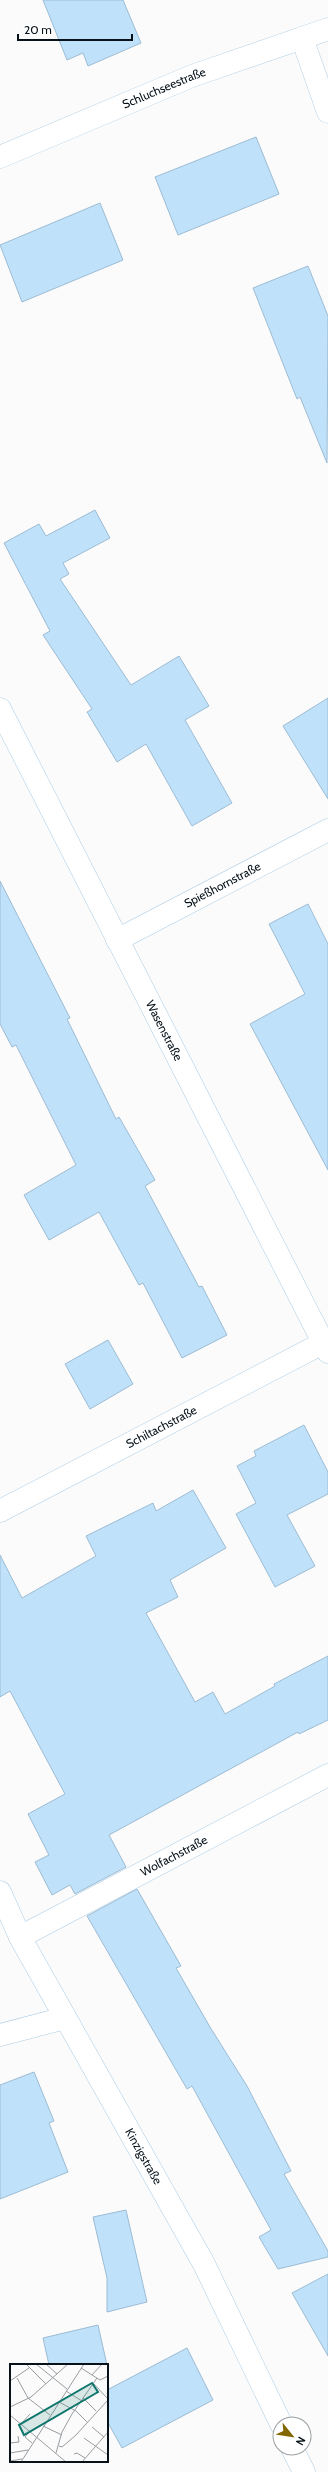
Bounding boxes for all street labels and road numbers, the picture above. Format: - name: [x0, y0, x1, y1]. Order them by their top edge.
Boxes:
- street label: Schluchseestraße: [120, 64, 208, 112]
- street label: Spießhornstraße: [181, 858, 263, 911]
- street label: Wasenstraße: [143, 998, 186, 1063]
- street label: Schiltachstraße: [123, 1402, 199, 1451]
- street label: Wolfachstraße: [138, 1832, 210, 1879]
- street label: Kinzigstraße: [122, 2125, 166, 2187]

